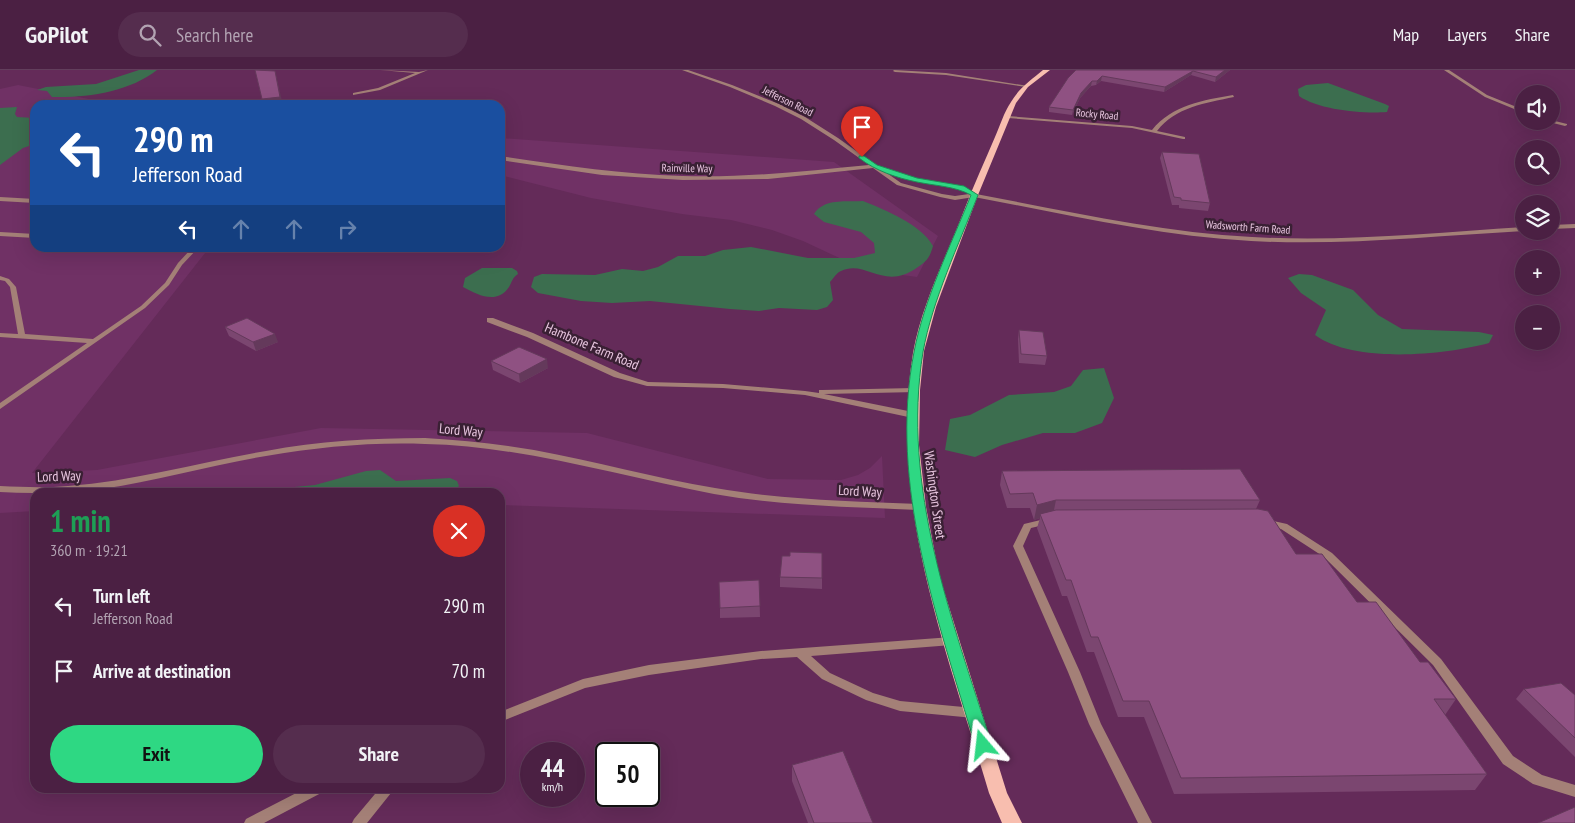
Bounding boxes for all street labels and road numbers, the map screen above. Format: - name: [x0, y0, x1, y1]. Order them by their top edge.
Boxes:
- street label: Jefferson Road: [759, 82, 816, 119]
- street label: Rocky Road: [1075, 105, 1119, 123]
- street label: Rainville Way: [661, 161, 713, 175]
- street label: Wadsworth Farm Road: [1205, 217, 1291, 237]
- street label: Hambone Farm Road: [542, 318, 642, 374]
- street label: Lord Way: [438, 419, 484, 441]
- street label: Washington Street: [920, 450, 950, 540]
- street label: Lord Way: [37, 466, 82, 486]
- street label: Lord Way: [838, 481, 883, 501]

